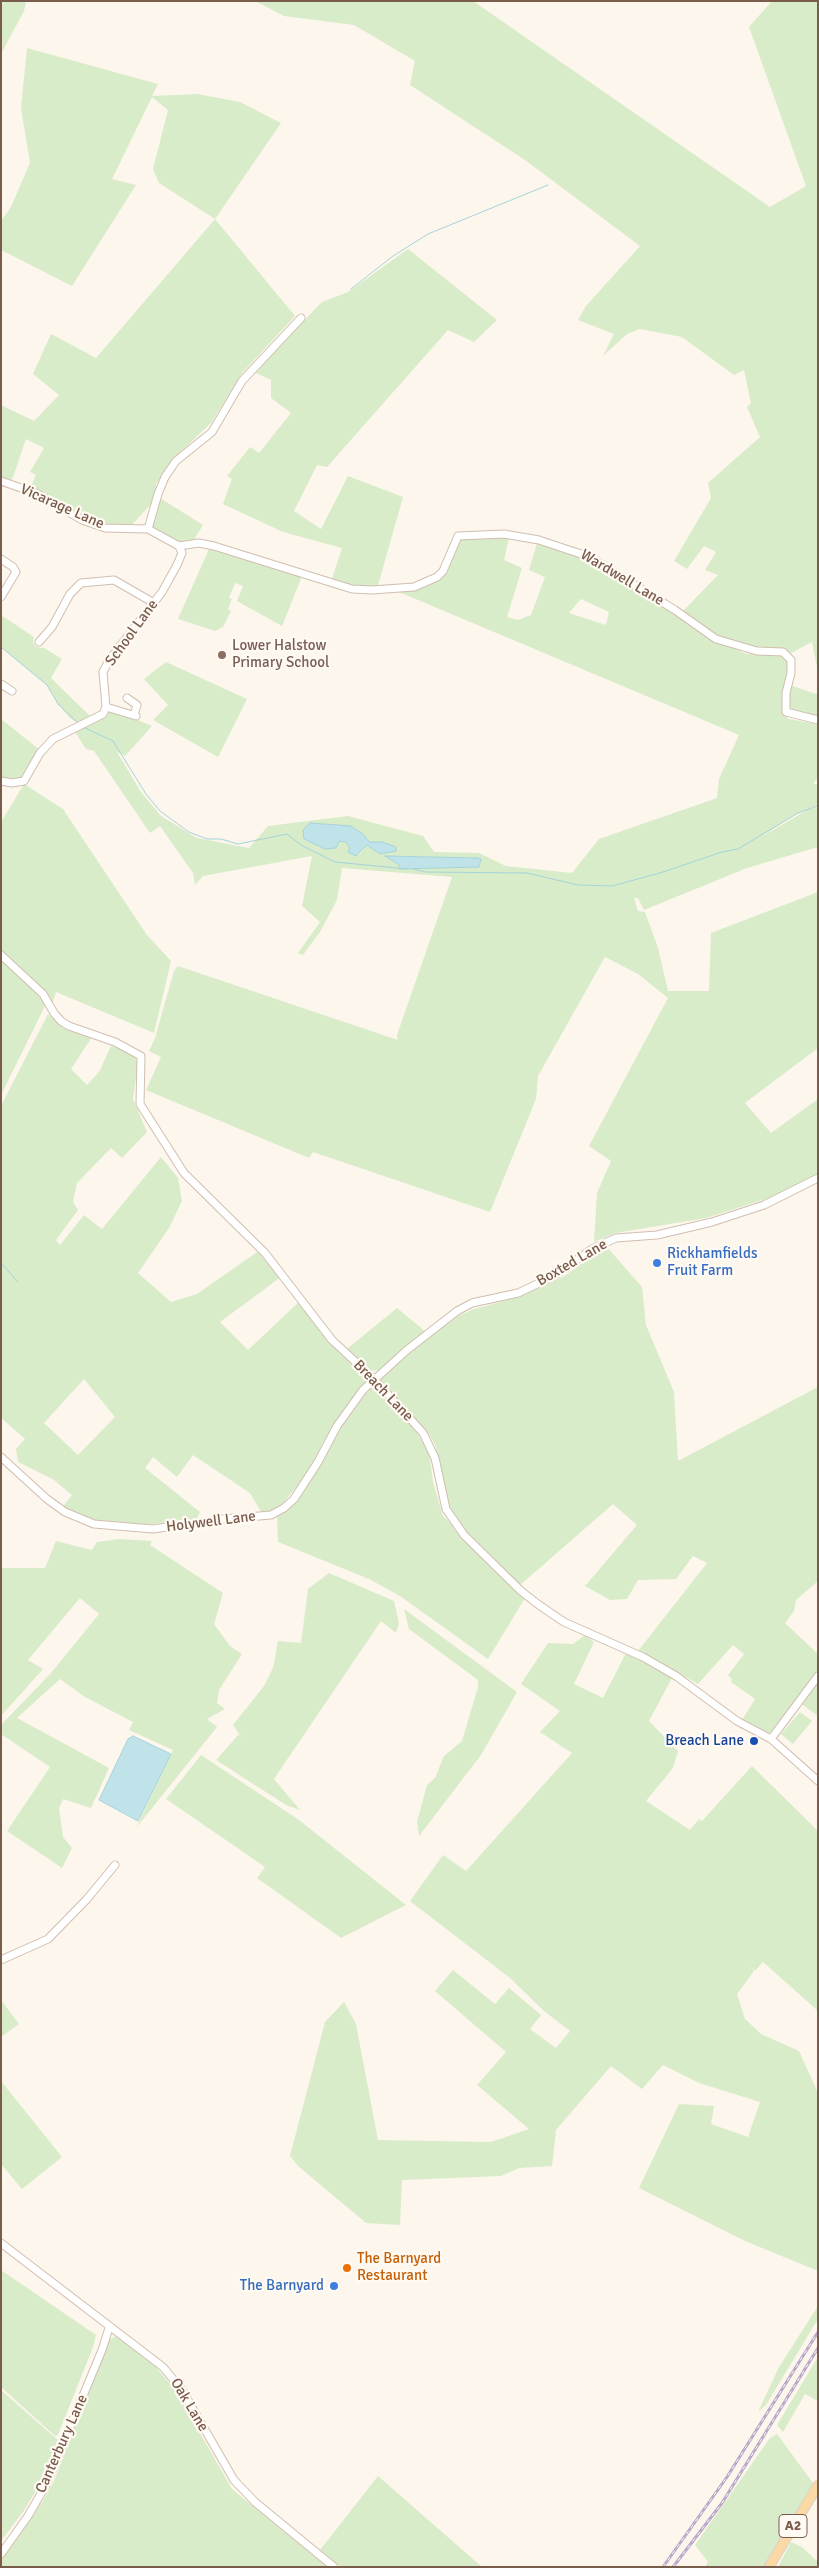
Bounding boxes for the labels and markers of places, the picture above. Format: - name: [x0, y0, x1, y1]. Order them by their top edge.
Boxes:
- place label: Lower Halstow Primary School: [232, 637, 329, 672]
- marker: Lower Halstow Primary School: [216, 649, 228, 661]
- place label: Rickhamfields Fruit Farm: [667, 1245, 757, 1280]
- marker: Rickhamfields Fruit Farm: [651, 1257, 663, 1269]
- place label: Breach Lane: [665, 1732, 744, 1750]
- marker: Breach Lane: [748, 1735, 760, 1747]
- place label: The Barnyard Restaurant: [357, 2250, 441, 2285]
- marker: The Barnyard Restaurant: [341, 2262, 353, 2274]
- place label: The Barnyard: [240, 2277, 324, 2295]
- marker: The Barnyard: [328, 2280, 340, 2292]

